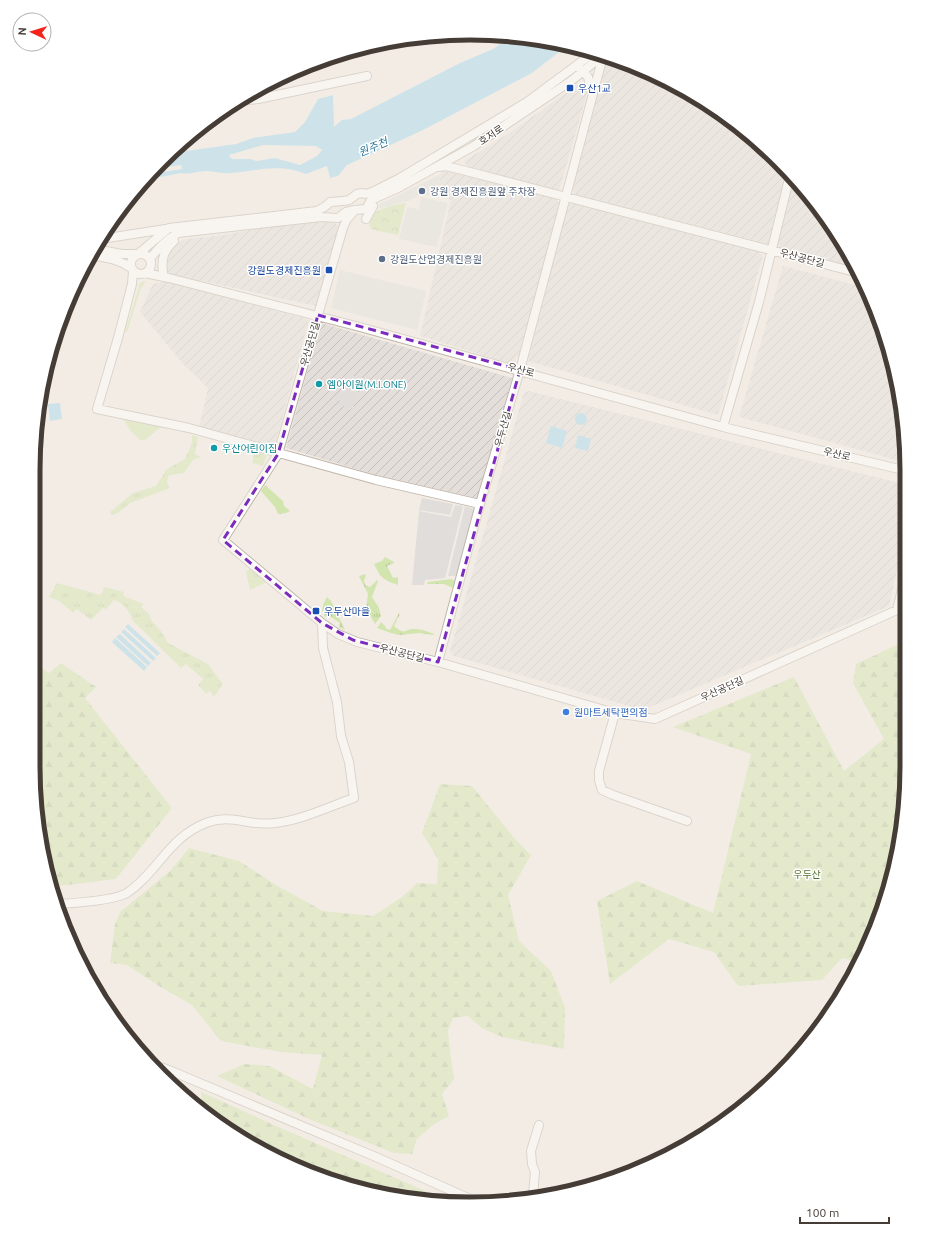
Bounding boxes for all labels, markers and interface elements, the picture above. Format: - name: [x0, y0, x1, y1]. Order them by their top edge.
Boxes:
- north arrow: [12, 12, 52, 52]
- text: N: [16, 27, 28, 36]
- marker: 우산1교: [565, 83, 575, 93]
- place label: 우산1교: [578, 83, 611, 94]
- street label: 호저로: [476, 123, 506, 147]
- water label: 원주천: [357, 135, 391, 158]
- marker: 강원 경제진흥원앞 주차장: [417, 186, 427, 196]
- place label: 강원 경제진흥원앞 주차장: [430, 186, 536, 197]
- street label: 우산공단길: [778, 247, 826, 269]
- marker: 강원도산업경제진흥원: [377, 254, 387, 264]
- place label: 강원도산업경제진흥원: [390, 254, 482, 265]
- place label: 강원도경제진흥원: [247, 265, 321, 276]
- marker: 강원도경제진흥원: [324, 265, 334, 275]
- street label: 우산공단길: [298, 320, 322, 368]
- street label: 우산로: [506, 361, 536, 379]
- marker: 엠아이원(M.I.ONE): [314, 379, 324, 389]
- place label: 엠아이원(M.I.ONE): [327, 379, 407, 390]
- street label: 우두산길: [493, 410, 513, 448]
- marker: 우산어린이집: [209, 443, 219, 453]
- place label: 우산어린이집: [222, 443, 277, 454]
- street label: 우산로: [822, 446, 852, 462]
- marker: 우두산마을: [311, 606, 321, 616]
- place label: 우두산마을: [324, 606, 370, 617]
- street label: 우산공단길: [378, 642, 426, 664]
- street label: 우산공단길: [699, 675, 745, 703]
- marker: 원마트세탁편의점: [561, 707, 571, 717]
- place label: 원마트세탁편의점: [574, 707, 648, 718]
- park label: 우두산: [793, 869, 821, 880]
- scale bar: [800, 1199, 889, 1225]
- text: 100 m: [806, 1206, 839, 1219]

